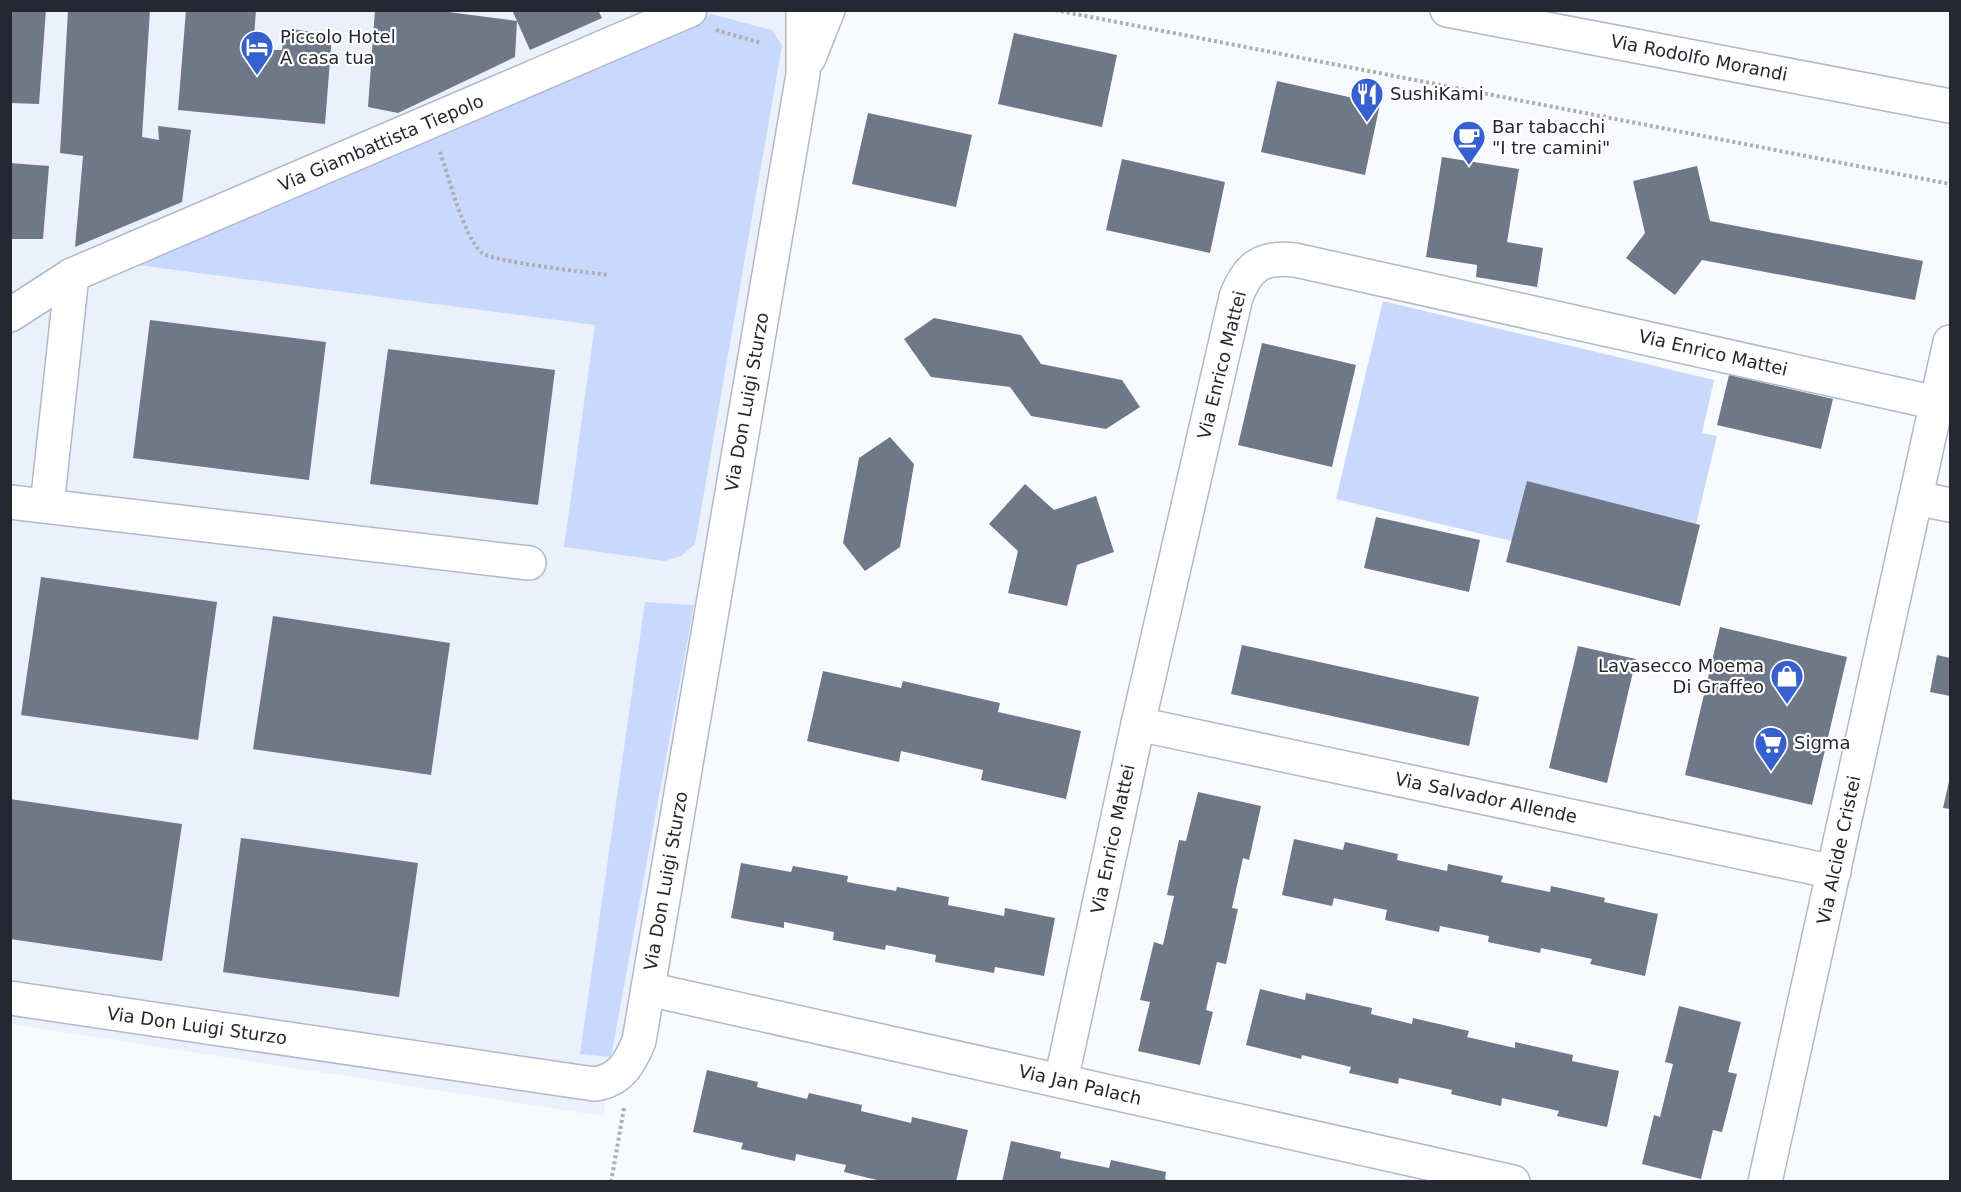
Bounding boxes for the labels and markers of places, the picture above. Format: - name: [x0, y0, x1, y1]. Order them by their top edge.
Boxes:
- place label: Piccolo Hotel A casa tua: [280, 26, 396, 68]
- hotel icon: Piccolo Hotel A casa tua: [239, 29, 275, 76]
- restaurant icon: SushiKami: [1349, 76, 1385, 123]
- place label: SushiKami: [1390, 83, 1484, 104]
- place label: Bar tabacchi "I tre camini": [1492, 116, 1610, 158]
- cafe icon: Bar tabacchi "I tre camini": [1451, 119, 1487, 166]
- place label: Lavasecco Moema Di Graffeo: [1598, 655, 1764, 697]
- shop icon: Lavasecco Moema Di Graffeo: [1769, 658, 1805, 705]
- supermarket icon: Sigma: [1753, 725, 1789, 772]
- place label: Sigma: [1794, 732, 1850, 753]

